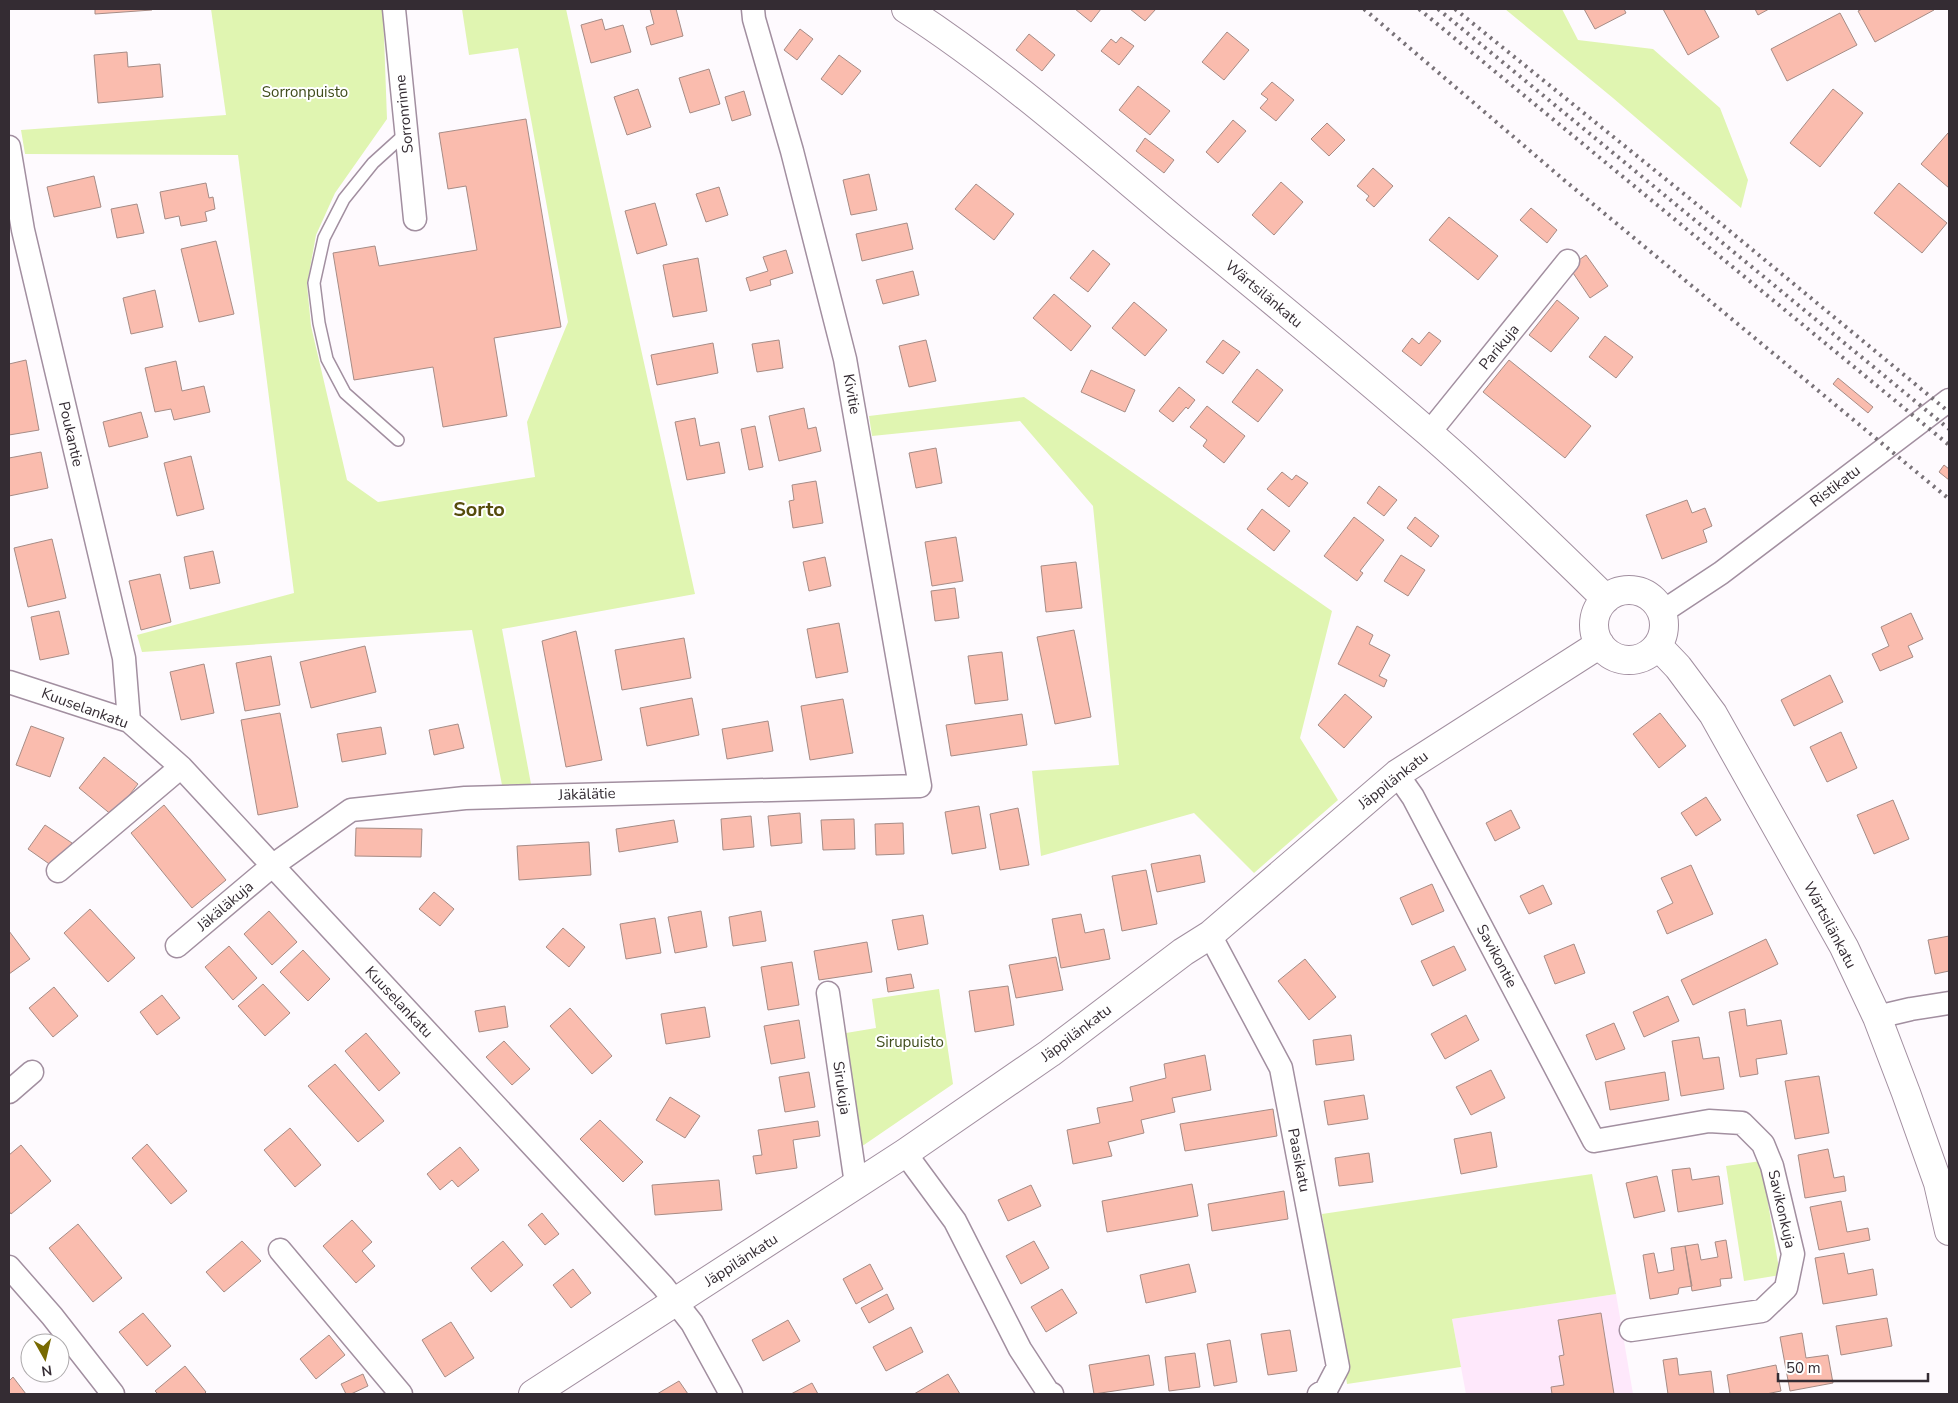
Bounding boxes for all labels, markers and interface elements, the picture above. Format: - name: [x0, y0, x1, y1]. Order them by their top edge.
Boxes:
- street label: Sorronrinne: [390, 74, 418, 154]
- park label: Sorronpuisto: [262, 82, 348, 102]
- street label: Wärtsilänkatu: [1221, 256, 1307, 332]
- street label: Parikuja: [1474, 320, 1524, 374]
- street label: Kivitie: [839, 372, 865, 416]
- street label: Poukantie: [54, 399, 88, 469]
- street label: Ristikatu: [1806, 460, 1864, 512]
- district label: Sorto: [453, 496, 505, 523]
- street label: Kuuselankatu: [39, 683, 131, 733]
- street label: Jäppilänkatu: [1353, 746, 1432, 814]
- street label: Jäkälätie: [557, 783, 616, 805]
- street label: Jäkäläkuja: [192, 876, 257, 936]
- street label: Wärtsilänkatu: [1799, 878, 1861, 972]
- street label: Savikontie: [1472, 921, 1522, 991]
- street label: Kuuselankatu: [361, 962, 437, 1042]
- street label: Jäppilänkatu: [1036, 1000, 1115, 1067]
- park label: Sirupuisto: [876, 1032, 944, 1052]
- street label: Sirukuja: [828, 1060, 856, 1116]
- street label: Paasikatu: [1283, 1126, 1315, 1194]
- street label: Savikonkuja: [1763, 1168, 1801, 1250]
- street label: Jäppilänkatu: [700, 1229, 782, 1292]
- north arrow: [20, 1333, 70, 1383]
- scale bar: [1778, 1350, 1928, 1382]
- text: 50 m: [1786, 1358, 1821, 1378]
- text: N: [40, 1360, 53, 1381]

